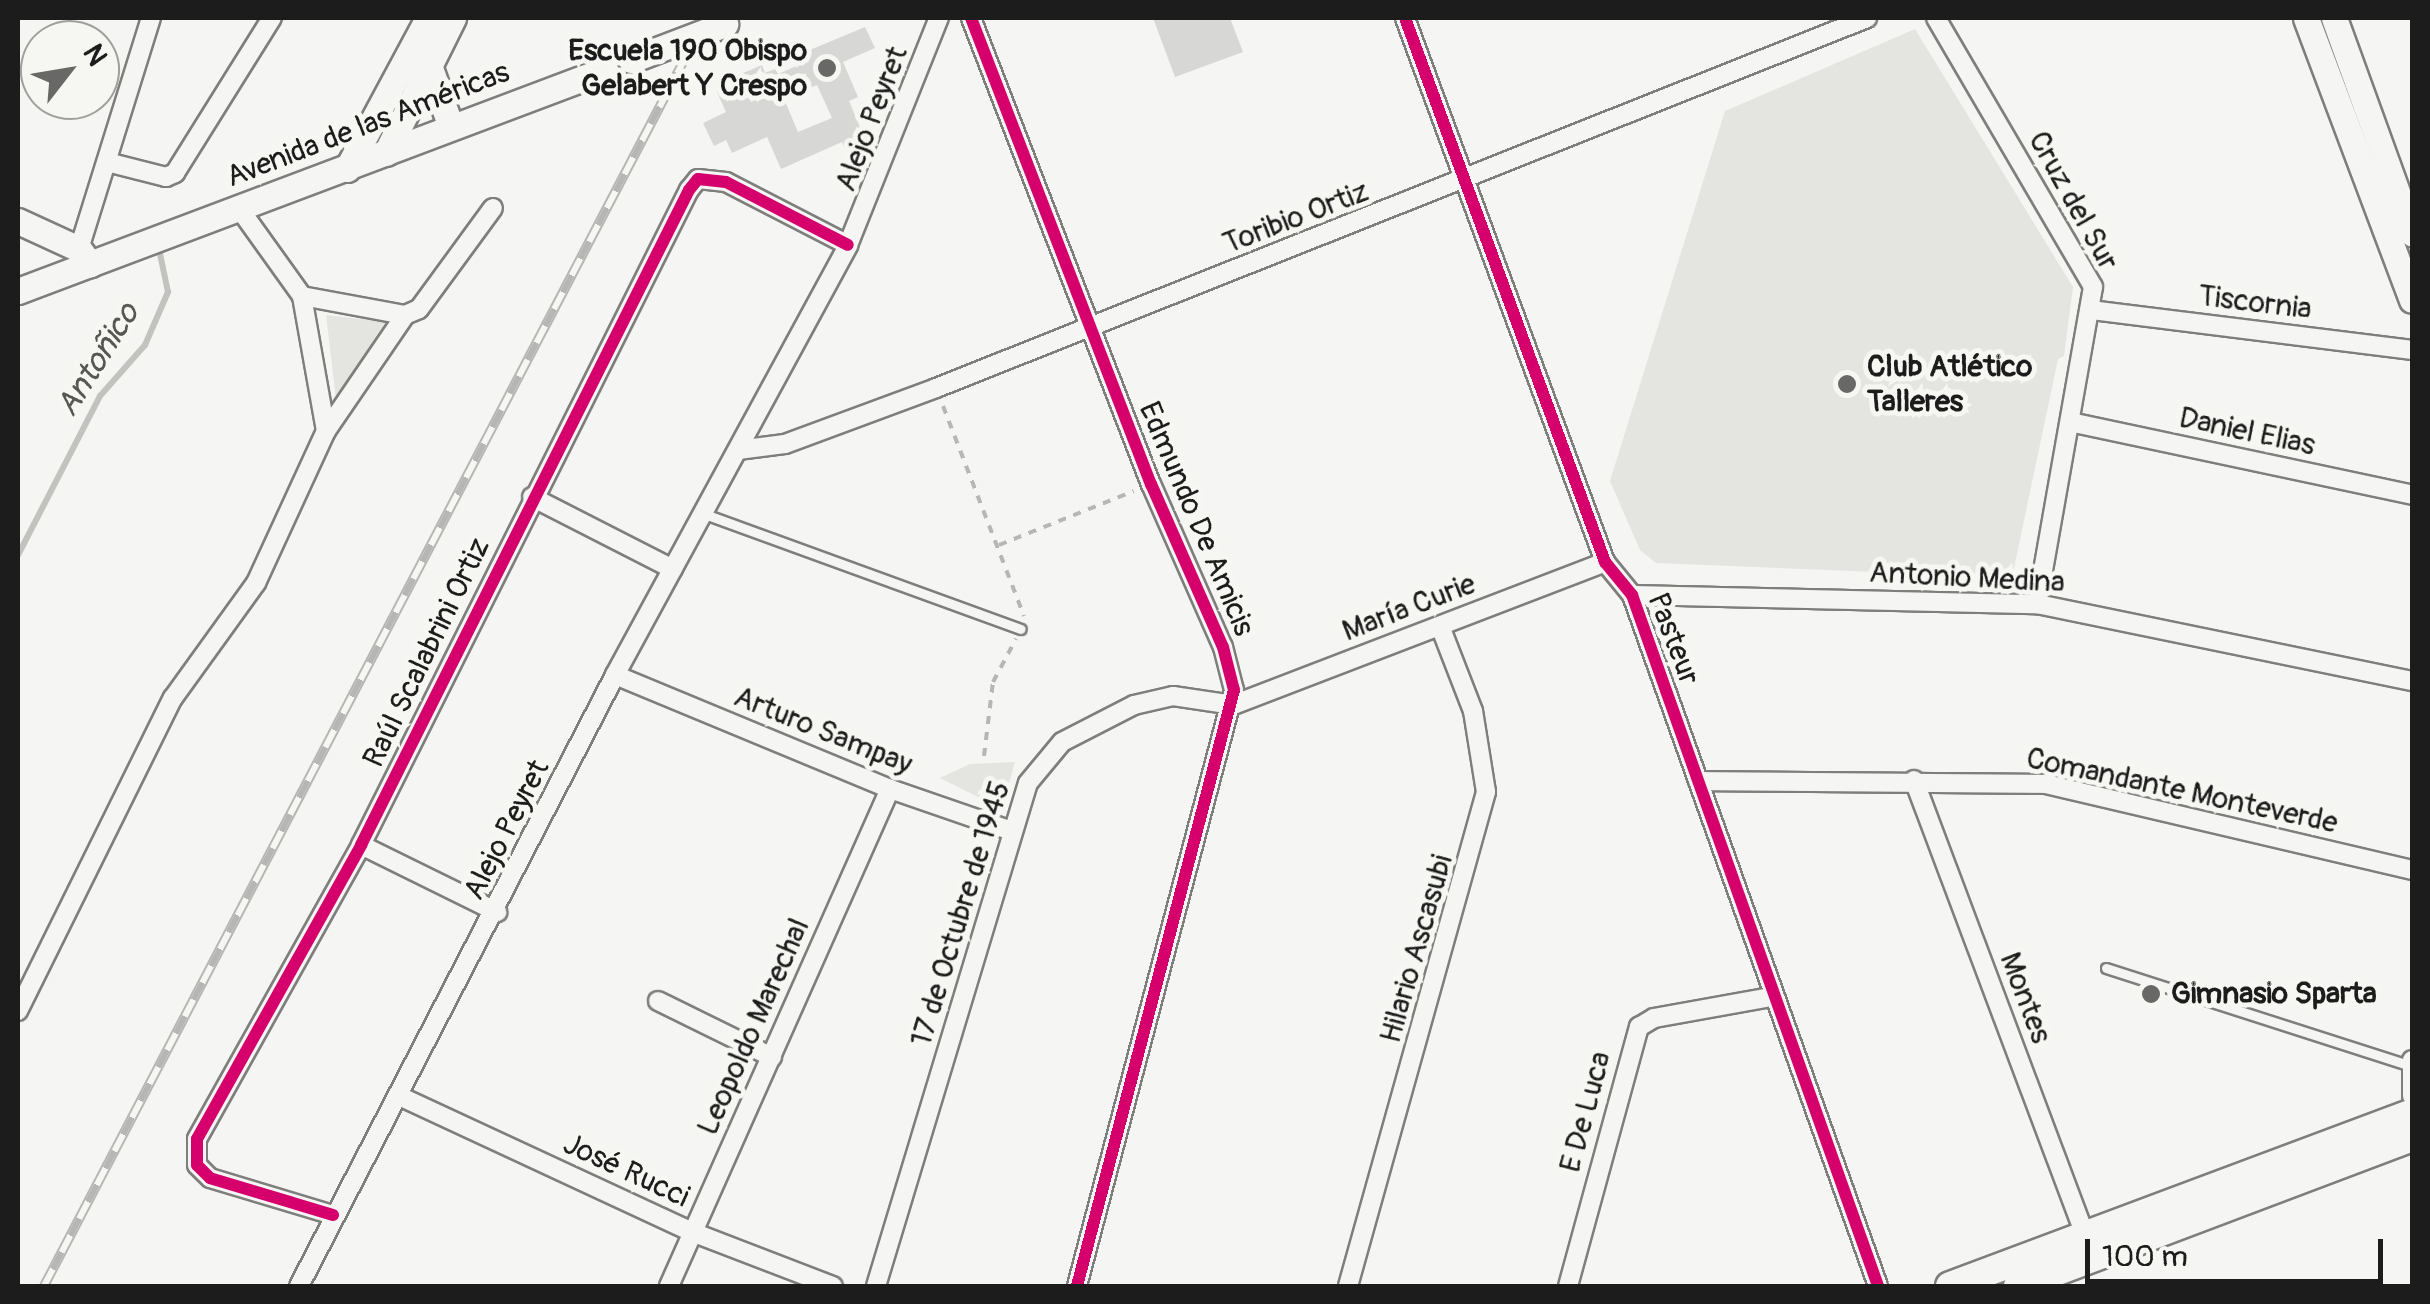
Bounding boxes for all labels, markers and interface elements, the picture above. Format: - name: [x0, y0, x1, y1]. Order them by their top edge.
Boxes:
- north arrow: [20, 20, 120, 120]
- place label: Escuela 190 Obispo Gelabert Y Crespo: [568, 33, 807, 104]
- text: N: [75, 38, 114, 72]
- street label: Alejo Peyret: [828, 42, 916, 196]
- street label: Avenida de las Américas: [221, 54, 515, 196]
- marker: Escuela 190 Obispo Gelabert Y Crespo: [816, 57, 838, 79]
- street label: Cruz del Sur: [2020, 125, 2126, 277]
- street label: Toribio Ortiz: [1218, 174, 1374, 262]
- street label: Tiscornia: [2196, 278, 2314, 328]
- water label: Antoñico: [48, 296, 148, 424]
- place label: Club Atlético Talleres: [1867, 349, 2032, 420]
- marker: Club Atlético Talleres: [1836, 373, 1858, 395]
- street label: Edmundo De Amicis: [1130, 397, 1262, 641]
- street label: Daniel Elias: [2176, 400, 2318, 464]
- street label: Raúl Scalabrini Ortiz: [356, 533, 498, 773]
- street label: Antonio Medina: [1868, 555, 2066, 601]
- street label: María Curie: [1337, 566, 1481, 650]
- street label: Pasteur: [1639, 588, 1707, 690]
- street label: Arturo Sampay: [729, 679, 917, 783]
- street label: Comandante Monteverde: [2023, 740, 2341, 842]
- street label: Alejo Peyret: [456, 754, 558, 906]
- street label: 17 de Octubre de 1945: [904, 777, 1018, 1051]
- street label: Hilario Ascasubi: [1373, 851, 1461, 1047]
- street label: Leopoldo Marechal: [690, 913, 818, 1141]
- street label: Montes: [1991, 947, 2059, 1049]
- place label: Gimnasio Sparta: [2171, 976, 2377, 1012]
- marker: Gimnasio Sparta: [2140, 983, 2162, 1005]
- street label: E De Luca: [1553, 1048, 1619, 1176]
- street label: José Rucci: [557, 1126, 695, 1216]
- scale bar: [2090, 1219, 2388, 1281]
- text: 100 m: [2102, 1238, 2188, 1275]

